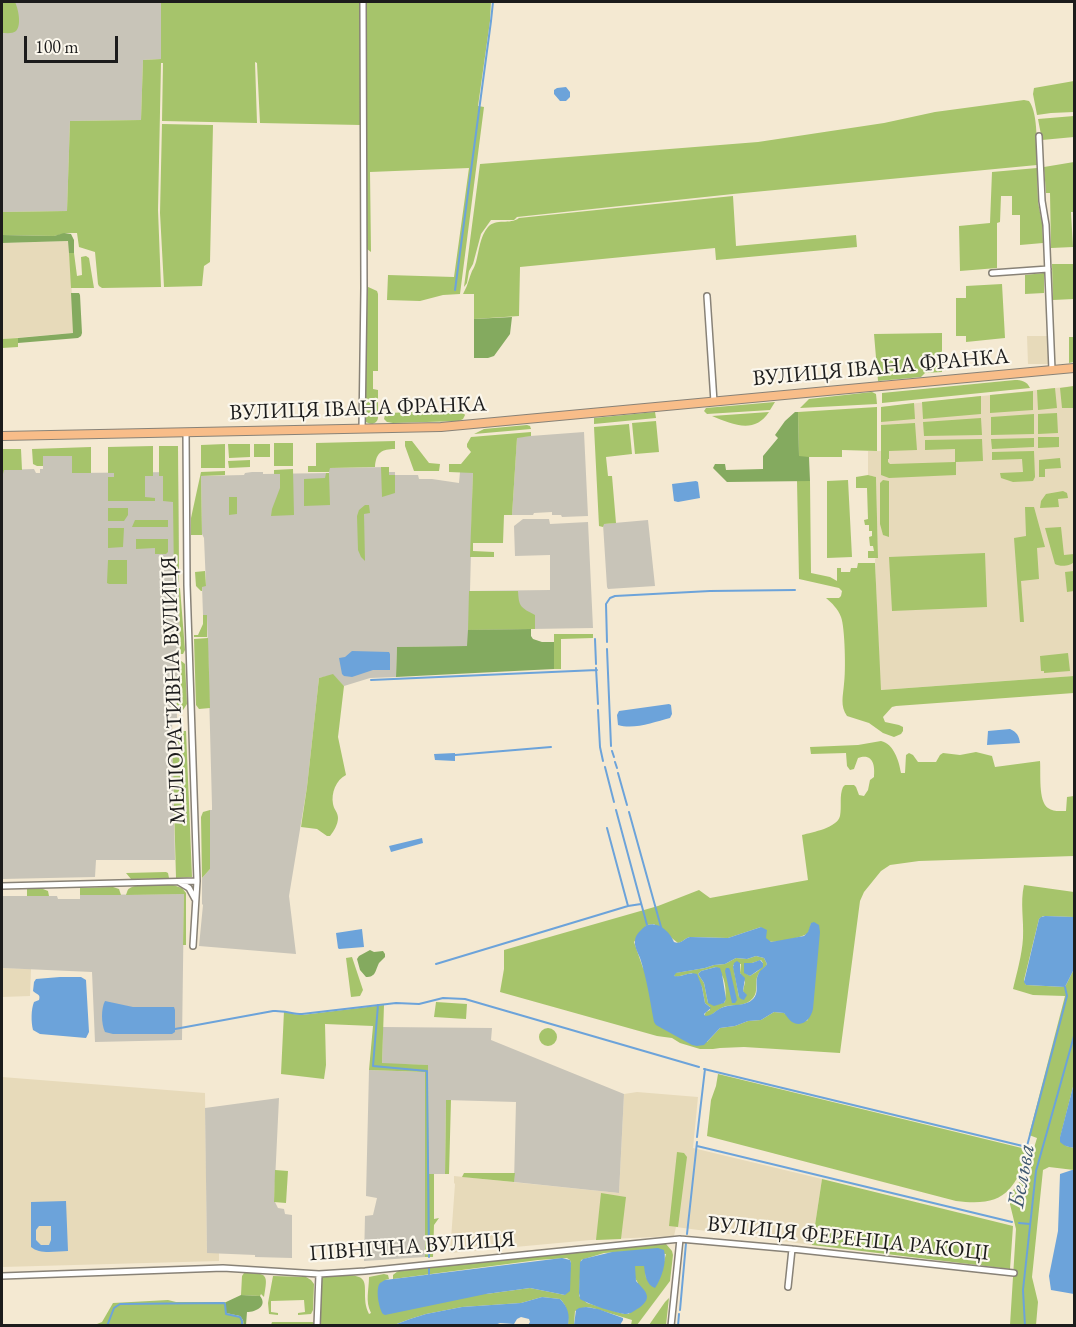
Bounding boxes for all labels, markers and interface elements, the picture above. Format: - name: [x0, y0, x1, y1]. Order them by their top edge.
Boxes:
- scale bar: [27, 24, 122, 62]
- text: 100 m: [35, 35, 79, 58]
- street label: ВУЛИЦЯ ІВАНА ФРАНКА: [752, 344, 1010, 392]
- street label: ВУЛИЦЯ ІВАНА ФРАНКА: [229, 391, 487, 427]
- street label: МЕЛІОРАТИВНА ВУЛИЦЯ: [156, 555, 192, 825]
- water label: Бельва: [1002, 1142, 1042, 1210]
- street label: ВУЛИЦЯ ФЕРЕНЦА РАКОЦІ: [706, 1211, 990, 1267]
- street label: ПІВНІЧНА ВУЛИЦЯ: [308, 1227, 516, 1267]

